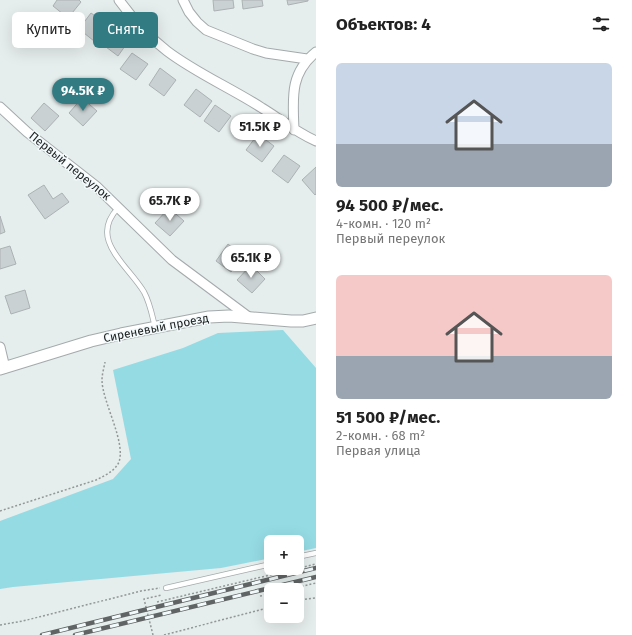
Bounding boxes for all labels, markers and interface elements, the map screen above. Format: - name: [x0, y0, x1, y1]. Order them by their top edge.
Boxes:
- chip: Купить: [12, 12, 85, 48]
- chip: Снять: [93, 12, 158, 48]
- icon: filters: [590, 13, 612, 35]
- text: Объектов: 4: [336, 14, 431, 35]
- pin: 94.5K ₽: [46, 78, 120, 112]
- text: 94.5K ₽: [61, 83, 105, 98]
- icon: home: [438, 89, 510, 161]
- pin: 51.5K ₽: [223, 114, 297, 148]
- text: 51.5K ₽: [239, 119, 281, 134]
- street label: Первый переулок: [26, 129, 114, 204]
- pin: 65.7K ₽: [133, 188, 207, 222]
- text: 65.7K ₽: [149, 193, 191, 208]
- text: 94 500 ₽/мес.: [336, 195, 443, 216]
- text: 4-комн. · 120 m²: [336, 216, 431, 231]
- text: Первый переулок: [336, 231, 445, 246]
- pin: 65.1K ₽: [214, 245, 288, 279]
- text: 65.1K ₽: [230, 250, 272, 265]
- icon: home: [438, 301, 510, 373]
- street label: Сиреневый проезд: [102, 311, 210, 345]
- text: 51 500 ₽/мес.: [336, 407, 440, 428]
- text: 2-комн. · 68 m²: [336, 428, 425, 443]
- text: Первая улица: [336, 443, 421, 458]
- map controls: [264, 535, 304, 623]
- button: +: [264, 535, 304, 575]
- button: −: [264, 583, 304, 623]

